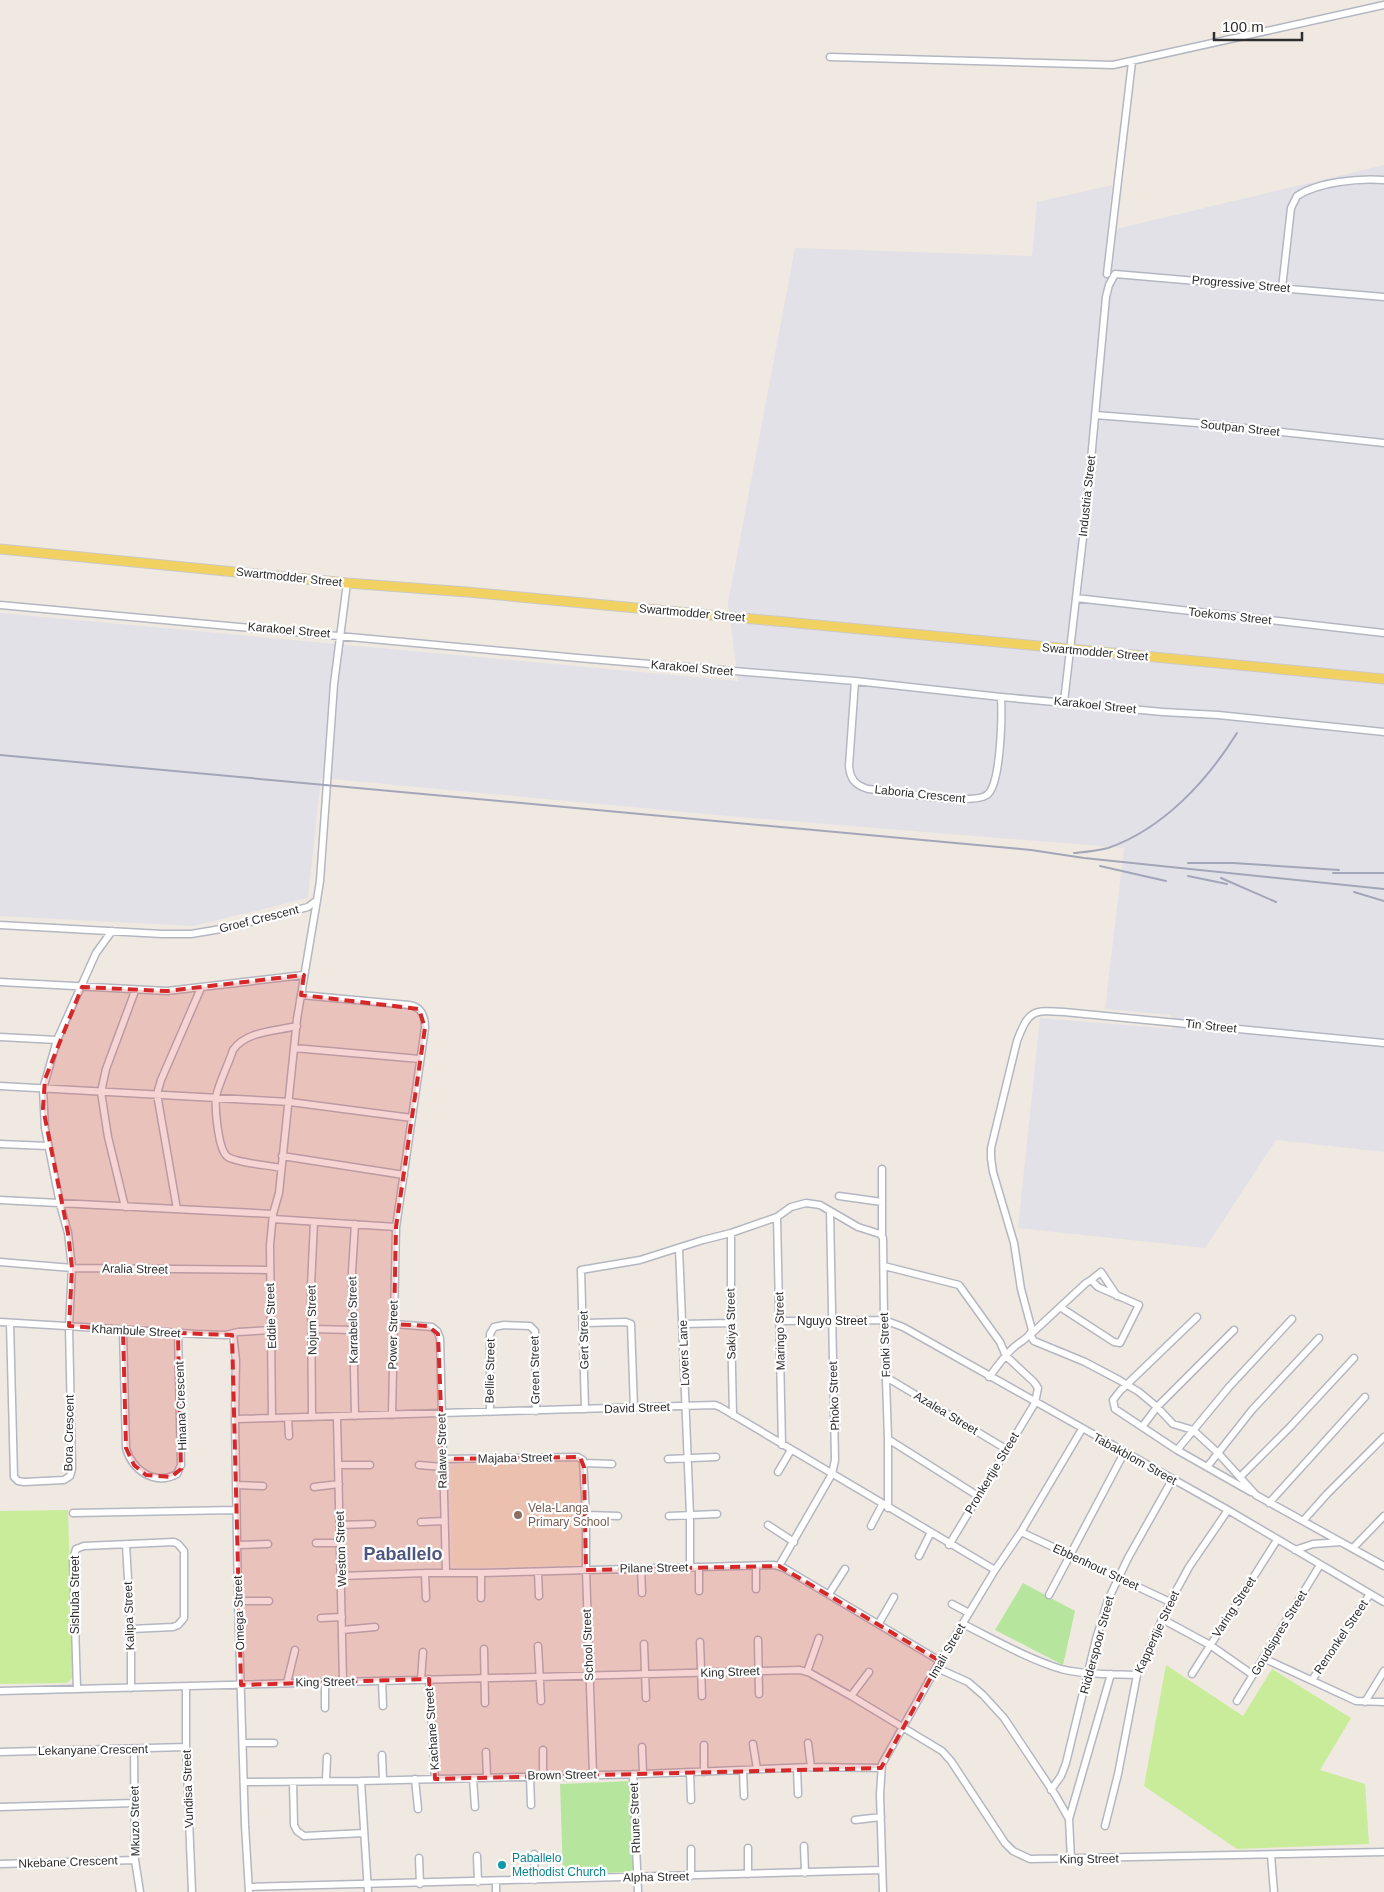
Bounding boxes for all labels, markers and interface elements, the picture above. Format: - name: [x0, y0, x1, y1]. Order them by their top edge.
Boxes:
- scale bar: [1214, 10, 1302, 42]
- text: 100 m: [1222, 18, 1264, 35]
- street label: Progressive Street: [1191, 273, 1291, 295]
- street label: Soutpan Street: [1199, 417, 1281, 439]
- street label: Industria Street: [1076, 454, 1098, 537]
- street label: Swartmodder Street: [235, 564, 343, 590]
- street label: Swartmodder Street: [638, 601, 746, 625]
- street label: Toekoms Street: [1188, 605, 1273, 627]
- street label: Karakoel Street: [247, 619, 331, 641]
- street label: Swartmodder Street: [1041, 640, 1149, 664]
- street label: Karakoel Street: [650, 657, 734, 679]
- street label: Karakoel Street: [1053, 694, 1138, 716]
- street label: Laboria Crescent: [874, 782, 967, 806]
- street label: Groef Crescent: [218, 902, 301, 936]
- street label: Tin Street: [1185, 1016, 1238, 1036]
- street label: Aralia Street: [102, 1261, 169, 1277]
- street label: Karrabelo Street: [345, 1276, 361, 1364]
- street label: Eddie Street: [263, 1282, 279, 1349]
- street label: Nojum Street: [304, 1284, 320, 1355]
- street label: Sakiya Street: [723, 1288, 739, 1360]
- street label: Maringo Street: [772, 1291, 788, 1370]
- street label: Power Street: [385, 1300, 401, 1370]
- street label: Gert Street: [576, 1310, 592, 1369]
- street label: Fonki Street: [877, 1312, 893, 1378]
- street label: Nguyo Street: [797, 1314, 868, 1328]
- street label: Lovers Lane: [676, 1319, 692, 1386]
- street label: Khambule Street: [91, 1322, 182, 1340]
- street label: Green Street: [527, 1335, 543, 1404]
- street label: Bellie Street: [482, 1338, 498, 1403]
- street label: Hinana Crescent: [172, 1360, 190, 1451]
- street label: Phoko Street: [826, 1360, 842, 1431]
- street label: Azalea Street: [912, 1388, 981, 1438]
- street label: Bora Crescent: [61, 1394, 77, 1471]
- street label: David Street: [604, 1400, 671, 1416]
- street label: Ralawe Street: [434, 1413, 450, 1489]
- street label: Pronkertjie Street: [962, 1429, 1022, 1516]
- street label: Tabakblom Street: [1091, 1430, 1180, 1488]
- street label: Majaba Street: [478, 1450, 553, 1466]
- place label: Vela-Langa Primary School: [528, 1501, 609, 1529]
- marker: Vela-Langa Primary School: [512, 1509, 524, 1521]
- street label: Weston Street: [333, 1510, 349, 1587]
- street label: Ebbenhout Street: [1051, 1541, 1142, 1593]
- district label: Paballelo: [363, 1544, 443, 1564]
- street label: Sishuba Street: [68, 1555, 82, 1634]
- street label: Pilane Street: [620, 1560, 689, 1576]
- street label: Varing Street: [1209, 1574, 1259, 1640]
- street label: Omega Street: [231, 1575, 247, 1651]
- street label: Kalipa Street: [121, 1581, 137, 1651]
- street label: Goudsipres Street: [1248, 1587, 1310, 1678]
- street label: Kappertjie Street: [1132, 1588, 1183, 1675]
- street label: Ridderspoor Street: [1077, 1594, 1117, 1695]
- street label: Renonkel Street: [1311, 1597, 1371, 1677]
- street label: School Street: [580, 1608, 596, 1681]
- street label: Imali Street: [926, 1621, 969, 1681]
- street label: King Street: [700, 1664, 761, 1680]
- street label: King Street: [295, 1674, 355, 1690]
- street label: Kachane Street: [422, 1687, 442, 1771]
- street label: Lekanyane Crescent: [38, 1742, 149, 1758]
- street label: Vundisa Street: [180, 1749, 196, 1828]
- street label: Brown Street: [527, 1767, 597, 1783]
- street label: Rhune Street: [627, 1782, 643, 1854]
- street label: Mkuzo Street: [127, 1785, 143, 1856]
- place label: Paballelo Methodist Church: [512, 1851, 606, 1879]
- street label: King Street: [1059, 1851, 1119, 1867]
- street label: Nkebane Crescent: [18, 1853, 119, 1871]
- marker: Paballelo Methodist Church: [496, 1859, 508, 1871]
- street label: Alpha Street: [623, 1869, 690, 1885]

